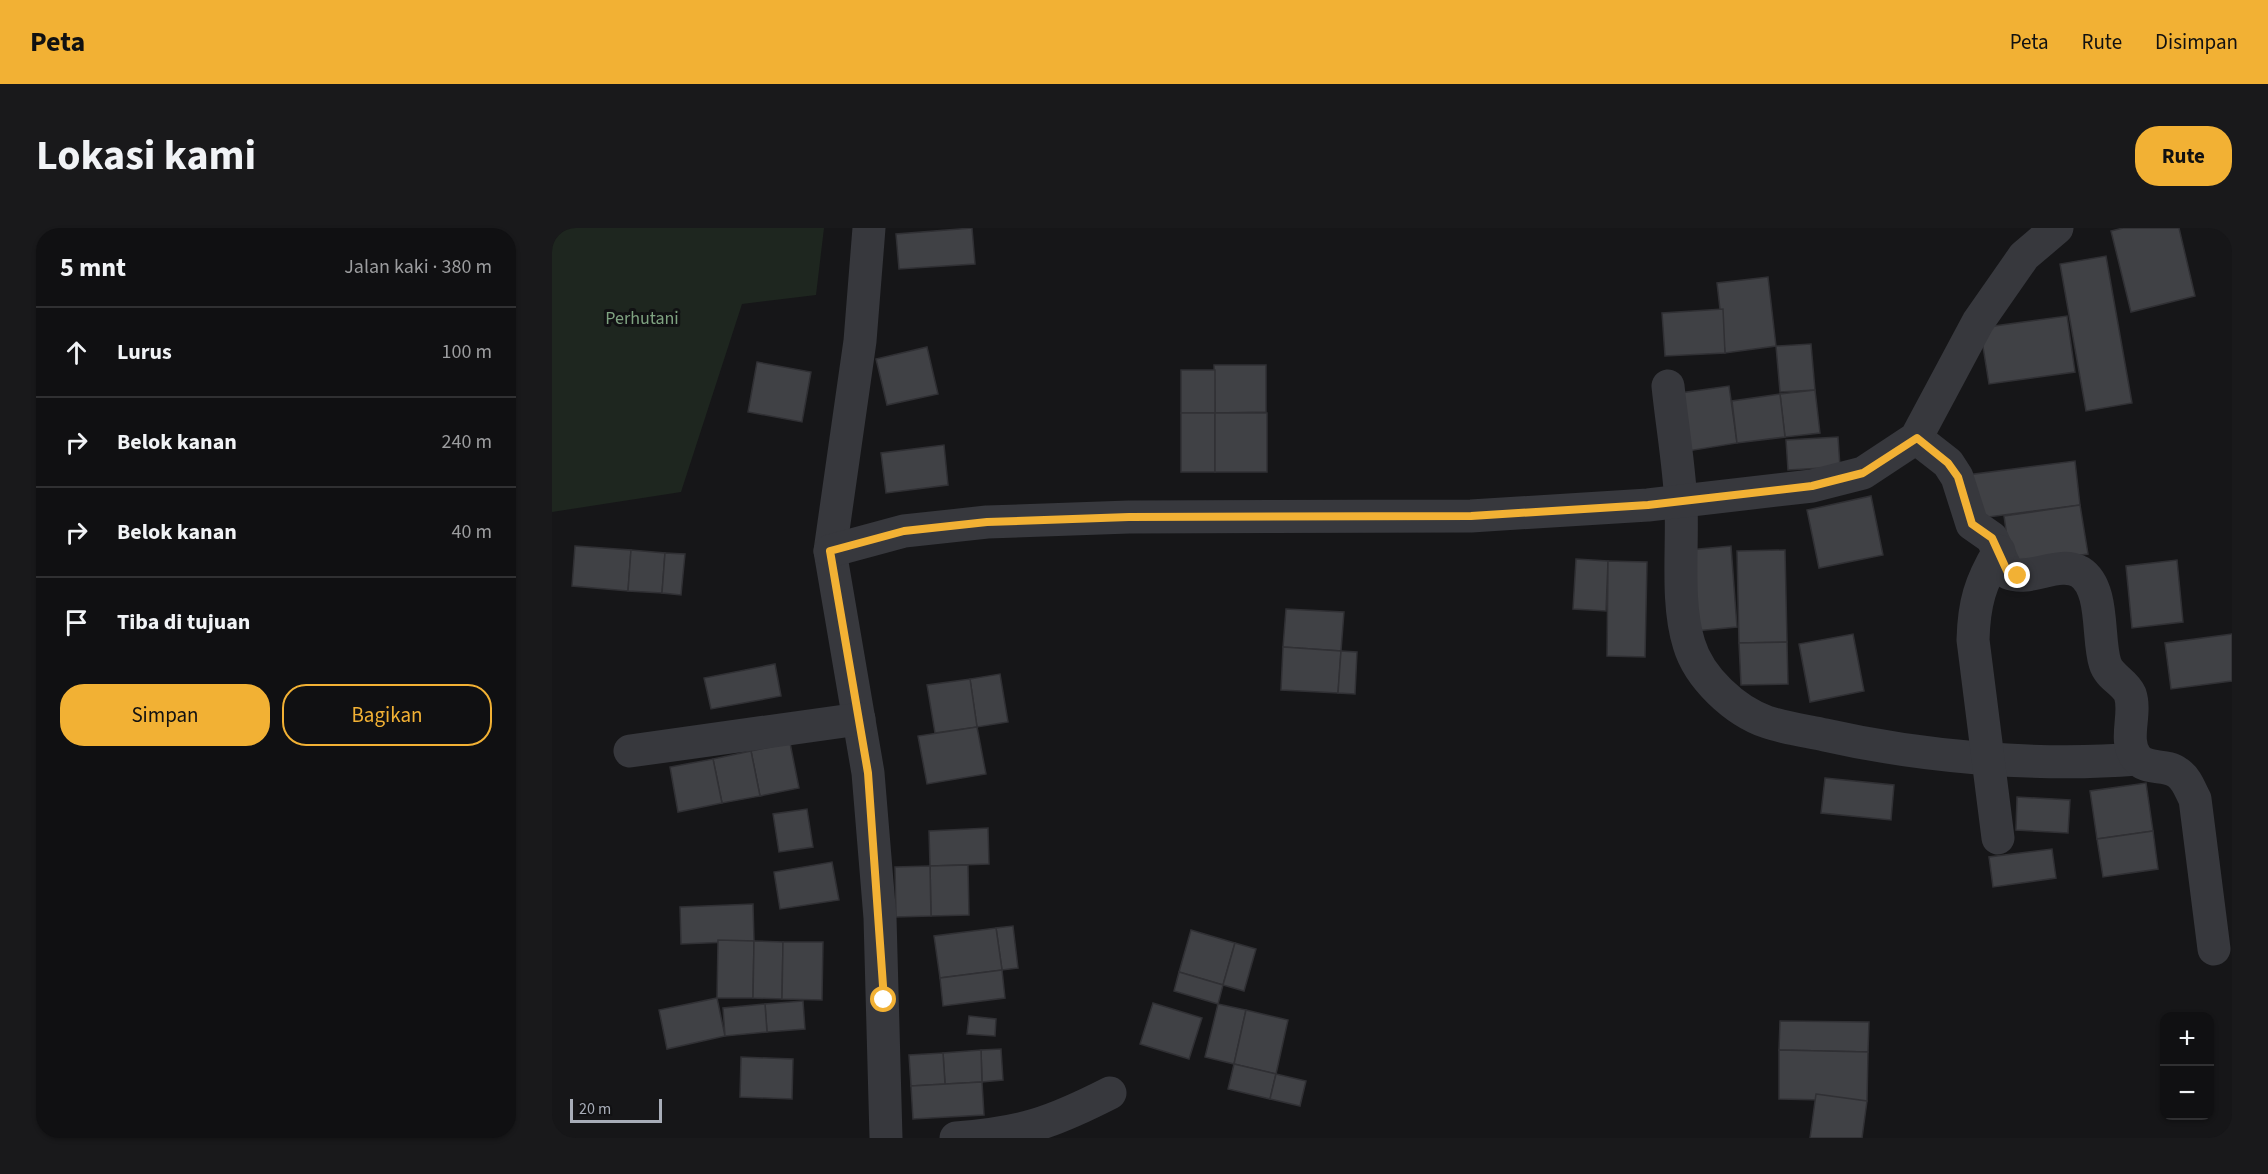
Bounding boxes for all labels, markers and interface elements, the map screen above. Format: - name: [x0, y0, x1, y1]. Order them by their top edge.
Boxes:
- text: Peta: [30, 22, 85, 62]
- text: Peta: [2010, 27, 2048, 57]
- text: Rute: [2081, 27, 2122, 57]
- text: Disimpan: [2155, 27, 2238, 57]
- text: Lokasi kami: [36, 126, 256, 186]
- button: Rute: [2135, 126, 2232, 186]
- text: 5 mnt: [60, 249, 126, 286]
- text: Jalan kaki · 380 m: [344, 253, 492, 281]
- park label: Perhutani: [605, 306, 679, 331]
- icon: ahead: [60, 336, 93, 369]
- text: Lurus: [117, 336, 172, 368]
- text: 100 m: [442, 338, 492, 366]
- icon: right: [60, 426, 93, 459]
- text: Belok kanan: [117, 426, 237, 458]
- text: 240 m: [442, 428, 492, 456]
- icon: right: [60, 516, 93, 549]
- text: Belok kanan: [117, 516, 237, 548]
- text: 40 m: [452, 518, 492, 546]
- route end: [2004, 562, 2030, 588]
- icon: arrive: [60, 606, 93, 639]
- text: Tiba di tujuan: [117, 606, 250, 638]
- button: Simpan: [60, 684, 270, 746]
- button: Bagikan: [282, 684, 492, 746]
- route start: [870, 986, 896, 1012]
- map controls: [2160, 1012, 2214, 1120]
- button: +: [2160, 1012, 2214, 1066]
- button: −: [2160, 1066, 2214, 1120]
- scale bar: [570, 1096, 662, 1124]
- text: 20 m: [579, 1098, 611, 1120]

